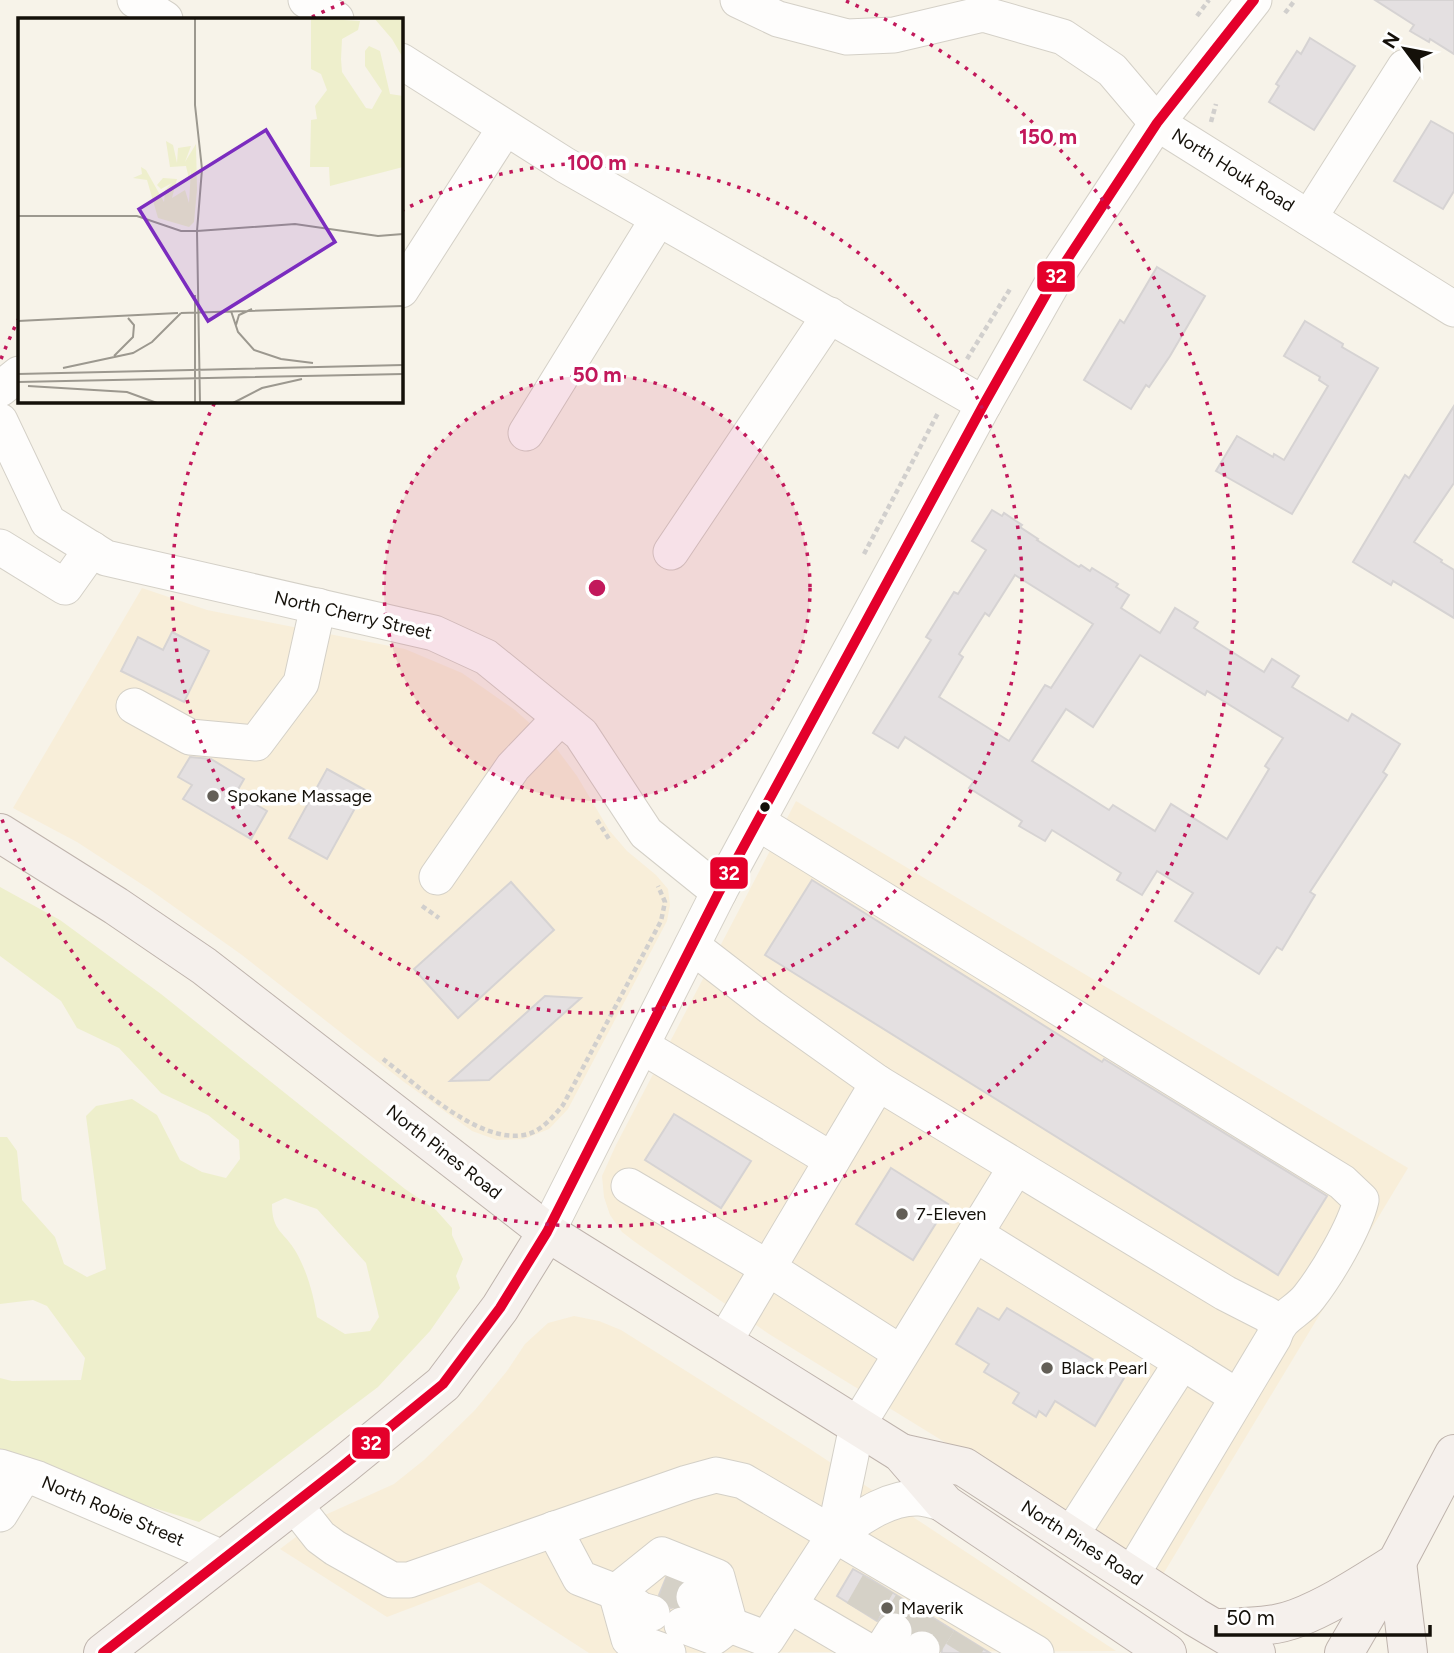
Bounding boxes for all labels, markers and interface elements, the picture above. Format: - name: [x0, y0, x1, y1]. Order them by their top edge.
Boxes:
- north arrow: [1370, 14, 1440, 84]
- inset map: [18, 18, 402, 402]
- text: N: [1377, 28, 1405, 53]
- street label: North Houk Road: [1168, 123, 1298, 217]
- text: 150 m: [1019, 124, 1077, 149]
- text: 100 m: [567, 150, 627, 175]
- line badge: 32: [1036, 260, 1076, 293]
- text: 32: [1045, 265, 1067, 288]
- text: 50 m: [572, 362, 622, 387]
- centre of rings: [585, 576, 609, 600]
- street label: North Cherry Street: [272, 586, 434, 644]
- place label: Spokane Massage: [227, 785, 372, 807]
- marker: Spokane Massage: [205, 788, 221, 804]
- unlabelled marker: [758, 800, 772, 814]
- line badge: 32: [709, 856, 749, 890]
- text: 32: [718, 862, 740, 885]
- street label: North Pines Road: [382, 1100, 506, 1204]
- place label: 7-Eleven: [916, 1203, 986, 1225]
- marker: 7-Eleven: [894, 1206, 910, 1222]
- place label: Black Pearl: [1061, 1357, 1147, 1379]
- marker: Black Pearl: [1039, 1360, 1055, 1376]
- line badge: 32: [351, 1426, 391, 1460]
- text: 32: [360, 1432, 382, 1455]
- street label: North Robie Street: [38, 1471, 188, 1551]
- street label: North Pines Road: [1017, 1496, 1147, 1590]
- scale bar: [1216, 1594, 1430, 1638]
- place label: Maverik: [901, 1597, 964, 1619]
- marker: Maverik: [879, 1600, 895, 1616]
- text: 50 m: [1226, 1605, 1275, 1630]

